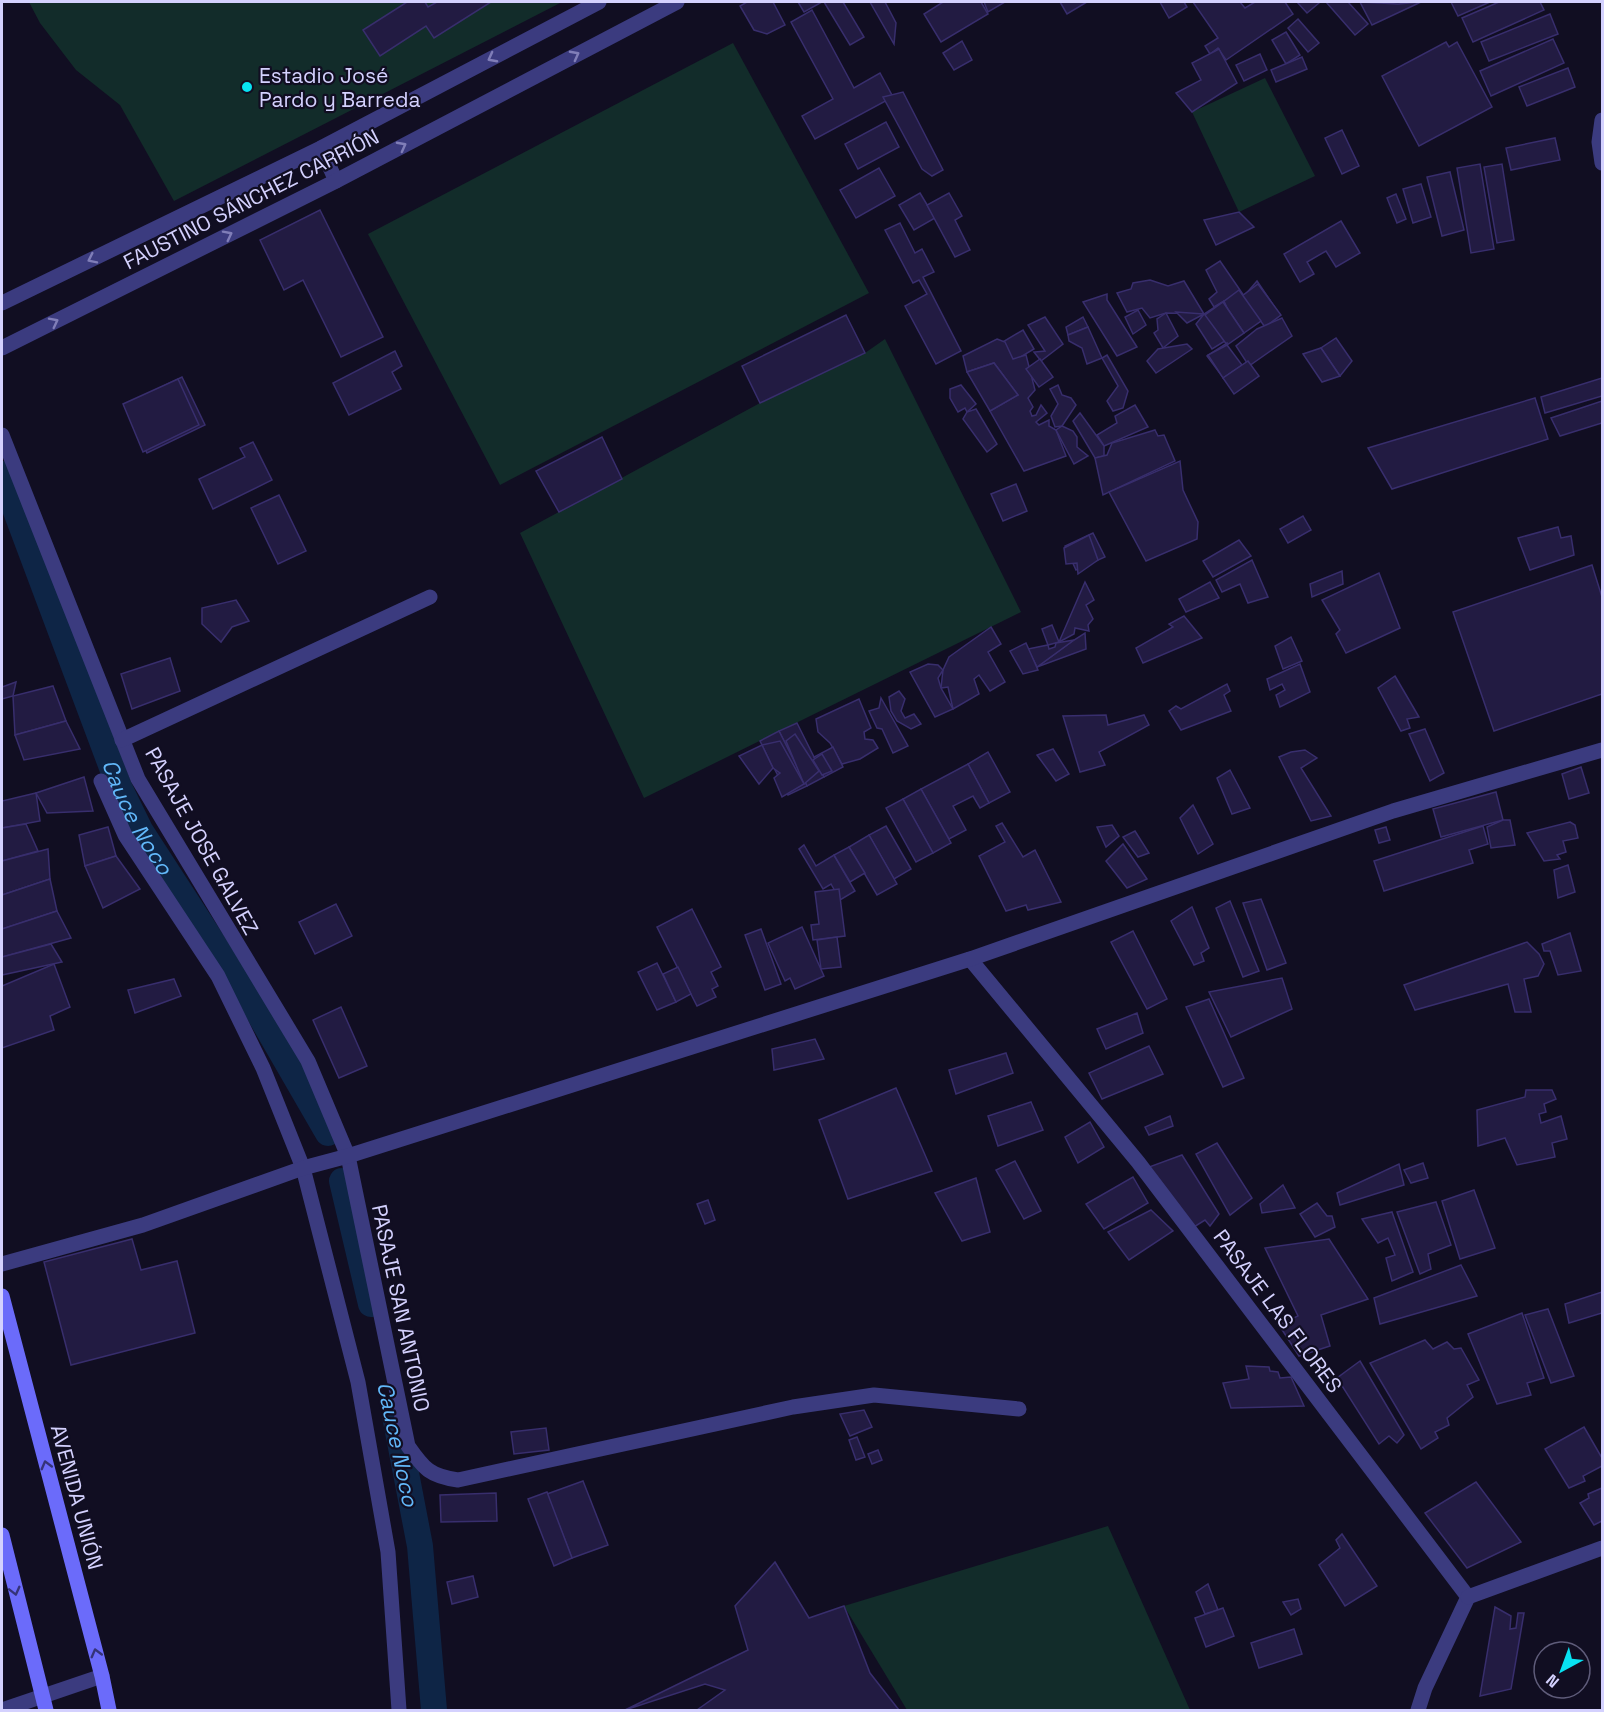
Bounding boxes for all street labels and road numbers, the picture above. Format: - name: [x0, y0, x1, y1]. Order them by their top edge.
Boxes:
- street label: FAUSTINO SÁNCHEZ CARRIÓN: [119, 123, 383, 275]
- street label: PASAJE JOSE GALVEZ: [139, 742, 265, 940]
- street label: PASAJE SAN ANTONIO: [366, 1202, 436, 1414]
- street label: PASAJE LAS FLORES: [1208, 1224, 1348, 1398]
- street label: AVENIDA UNIÓN: [45, 1421, 109, 1573]

